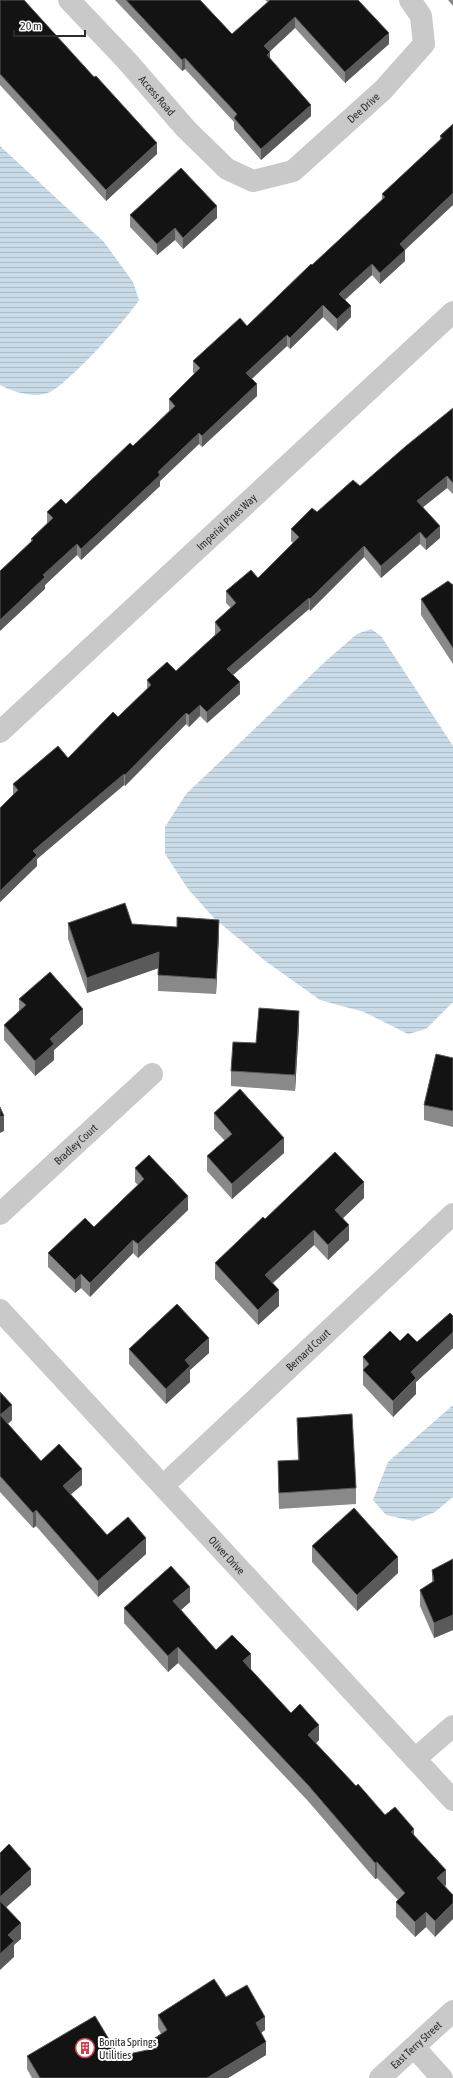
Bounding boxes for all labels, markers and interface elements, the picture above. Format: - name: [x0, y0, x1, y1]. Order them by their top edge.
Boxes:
- scale bar: [14, 12, 85, 38]
- text: 20 m: [20, 19, 42, 33]
- street label: Access Road: [136, 73, 178, 118]
- street label: Dee Drive: [345, 90, 382, 125]
- street label: Imperial Pines Way: [194, 491, 259, 553]
- street label: Bradley Court: [52, 1121, 100, 1167]
- street label: Bernard Court: [284, 1326, 333, 1373]
- street label: Oliver Drive: [206, 1534, 247, 1577]
- street label: East Terry Street: [388, 2019, 444, 2071]
- place label: Bonita Springs Utilities: [99, 2036, 157, 2061]
- building icon: Bonita Springs Utilities: [74, 2037, 96, 2059]

